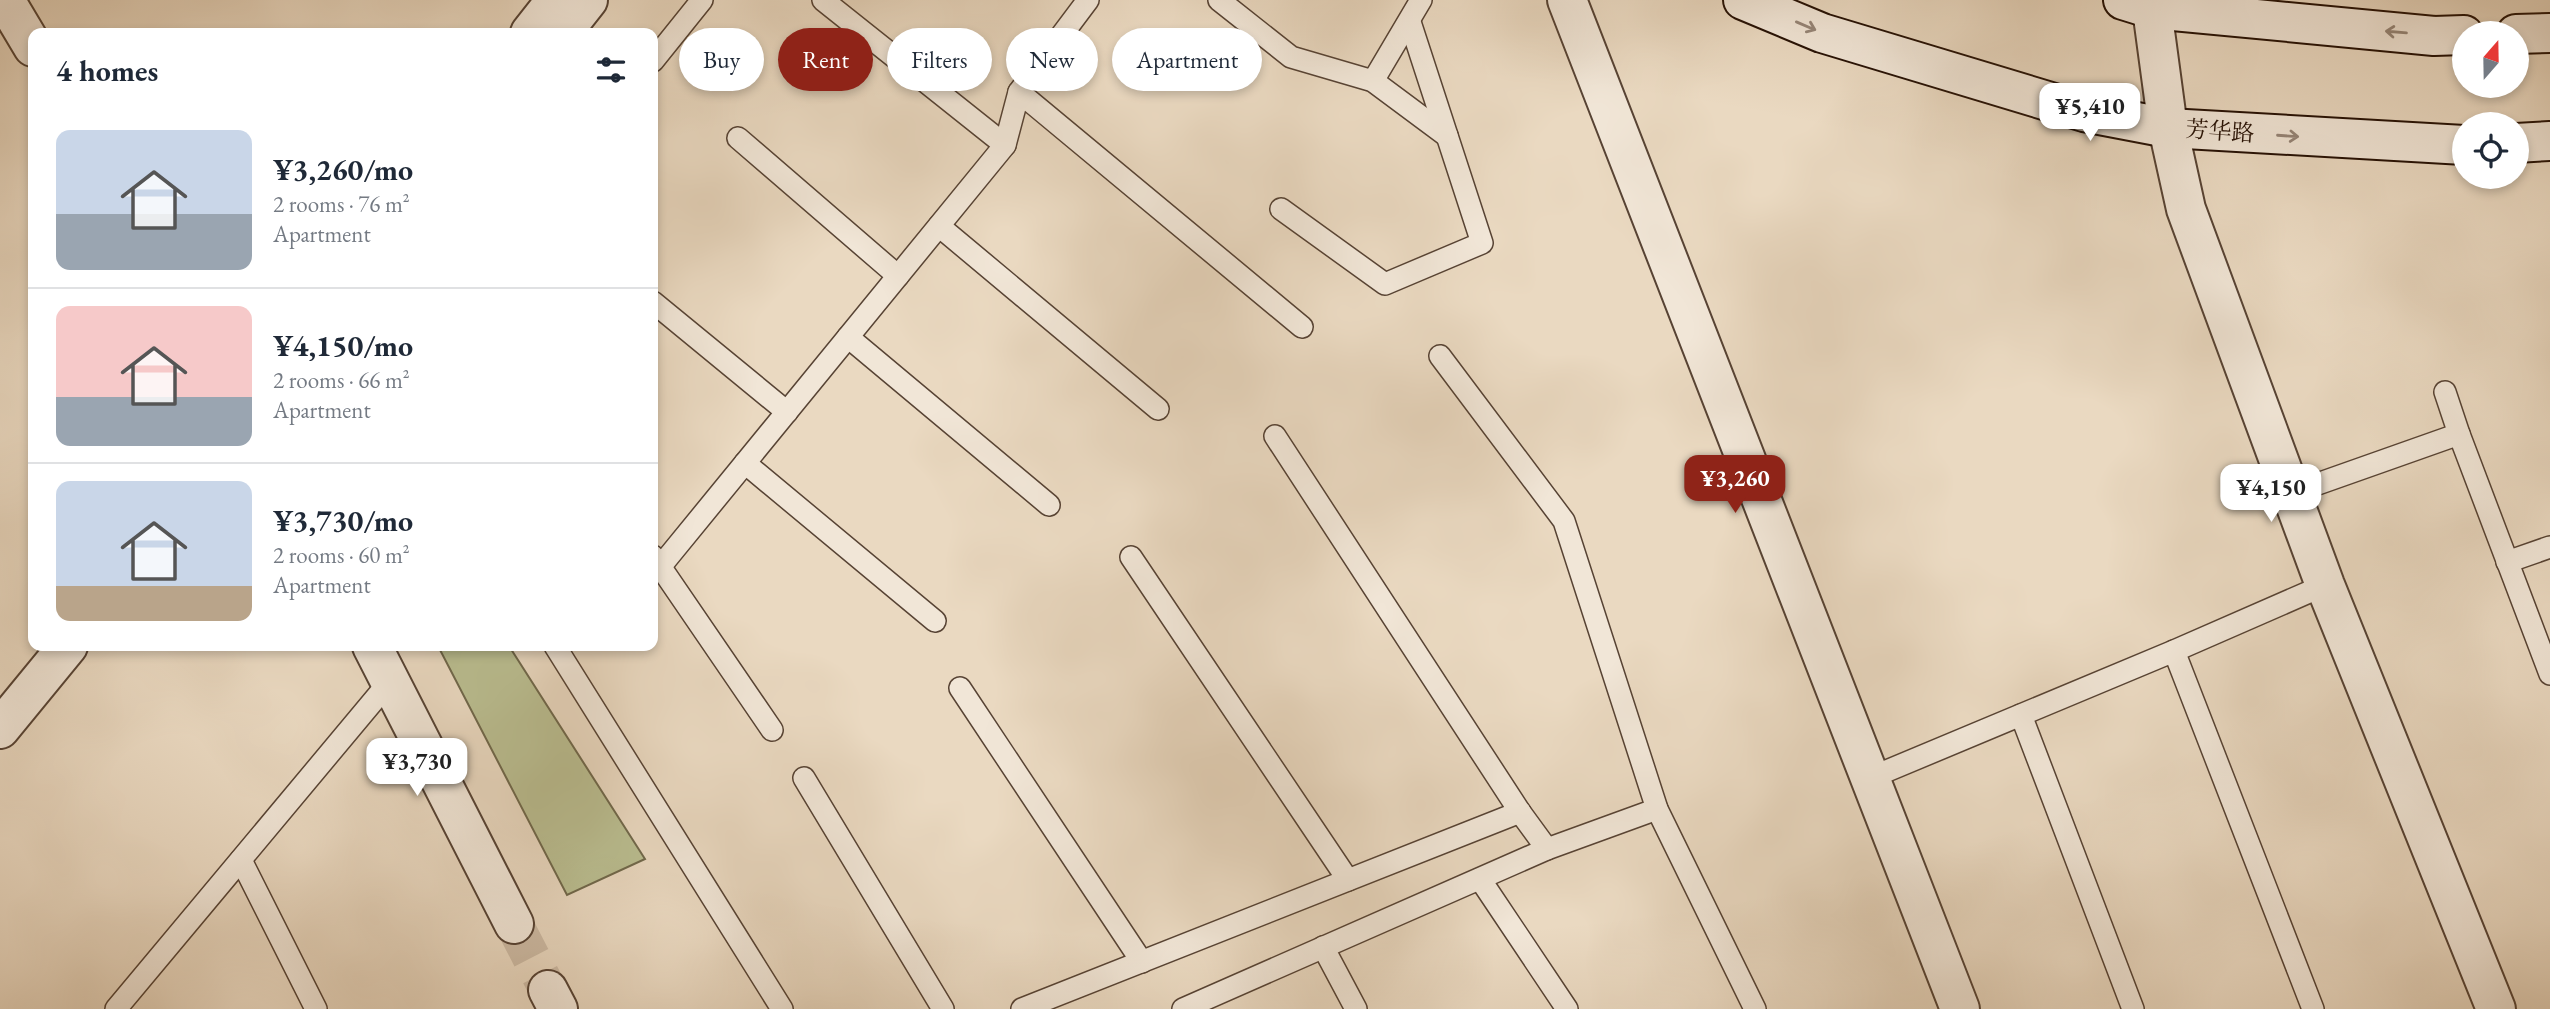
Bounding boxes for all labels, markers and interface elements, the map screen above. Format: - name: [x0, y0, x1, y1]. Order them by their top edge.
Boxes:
- one-way arrow: [1795, 21, 1816, 34]
- north arrow: [2452, 21, 2529, 98]
- map controls: [2452, 21, 2529, 189]
- one-way arrow: [2385, 25, 2408, 38]
- chip: Buy: [679, 28, 764, 91]
- chip: Rent: [778, 28, 873, 91]
- chip: Filters: [887, 28, 992, 91]
- chip: New: [1006, 28, 1098, 91]
- chip: Apartment: [1112, 28, 1262, 91]
- text: 4 homes: [56, 51, 158, 90]
- icon: filters: [592, 51, 630, 89]
- pin: ¥5,410: [2033, 83, 2147, 143]
- text: ¥5,410: [2055, 91, 2125, 121]
- button: locate: [2452, 112, 2529, 189]
- street label: 芳华路: [2185, 114, 2255, 148]
- one-way arrow: [2277, 130, 2299, 143]
- text: ¥3,260/mo: [273, 150, 413, 189]
- icon: home: [112, 158, 196, 242]
- text: 2 rooms · 76 m²: [273, 189, 410, 219]
- text: Apartment: [273, 219, 371, 249]
- text: ¥4,150/mo: [273, 326, 413, 365]
- icon: home: [112, 334, 196, 418]
- text: 2 rooms · 66 m²: [273, 365, 410, 395]
- text: Apartment: [273, 395, 371, 425]
- pin: ¥3,260: [1678, 456, 1792, 515]
- text: ¥3,260: [1700, 463, 1770, 493]
- pin: ¥4,150: [2214, 464, 2328, 524]
- text: ¥4,150: [2236, 472, 2306, 502]
- text: ¥3,730/mo: [273, 501, 413, 540]
- icon: home: [112, 509, 196, 593]
- text: 2 rooms · 60 m²: [273, 540, 410, 570]
- text: Apartment: [273, 570, 371, 600]
- pin: ¥3,730: [360, 738, 474, 798]
- text: ¥3,730: [382, 746, 452, 776]

